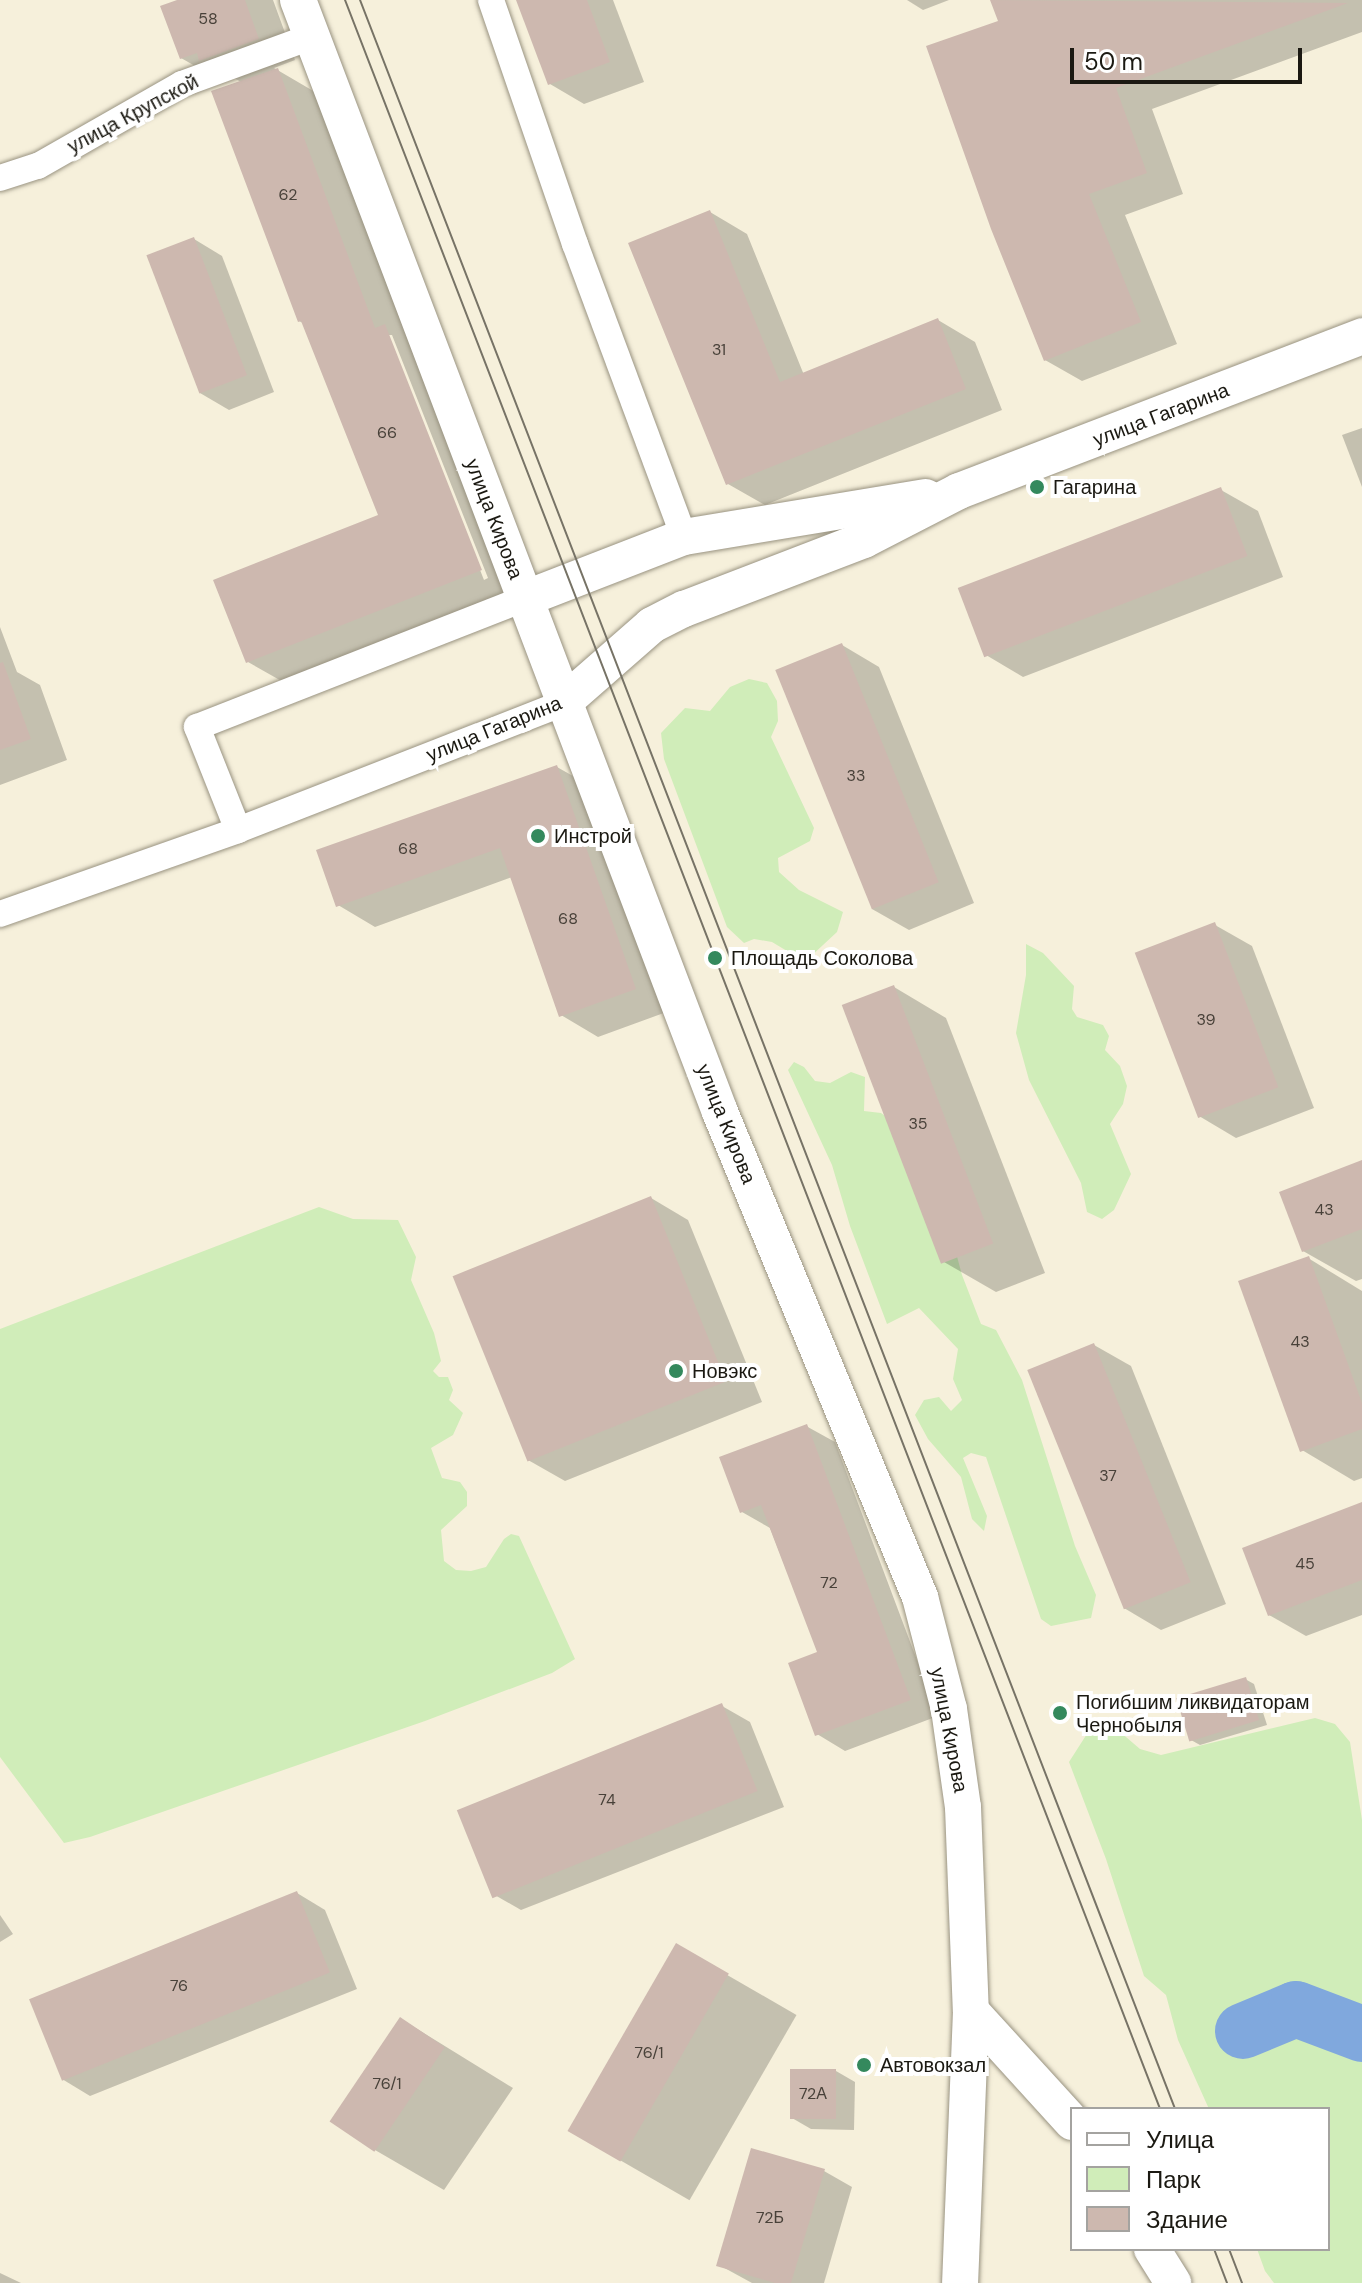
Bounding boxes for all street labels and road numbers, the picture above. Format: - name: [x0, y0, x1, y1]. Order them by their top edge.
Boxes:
- street label: улица Крупской: [63, 69, 203, 159]
- street label: улица Гагарина: [1090, 378, 1232, 452]
- street label: улица Кирова: [460, 455, 528, 583]
- street label: улица Гагарина: [423, 691, 565, 767]
- street label: улица Кирова: [691, 1061, 761, 1187]
- street label: улица Кирова: [925, 1665, 973, 1795]

